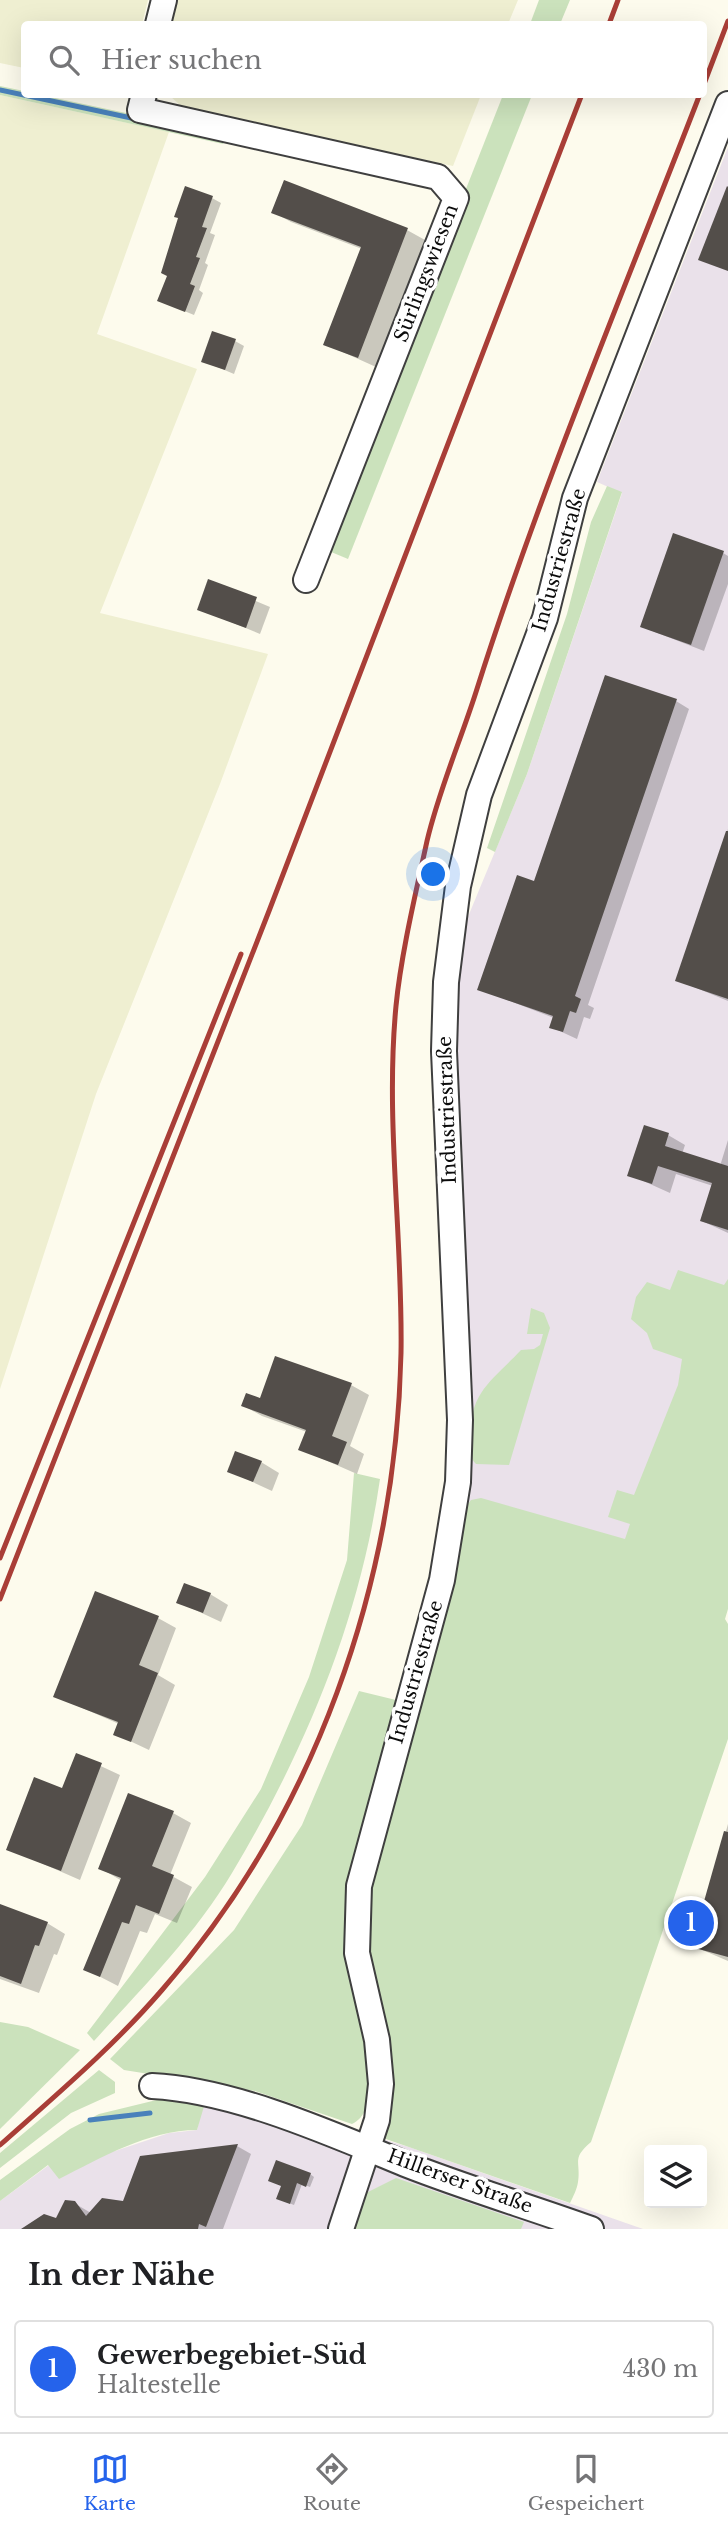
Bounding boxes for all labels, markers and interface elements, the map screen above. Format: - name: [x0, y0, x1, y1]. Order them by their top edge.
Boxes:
- search box: [21, 21, 707, 98]
- icon: search: [45, 41, 83, 79]
- text: Hier suchen: [101, 44, 262, 76]
- street label: Sürlingswiesen: [389, 201, 463, 345]
- street label: Industriestraße: [528, 486, 590, 634]
- your location: [416, 857, 450, 891]
- street label: Industriestraße: [433, 1036, 461, 1184]
- street label: Industriestraße: [385, 1598, 447, 1746]
- pin: 1: [668, 1897, 714, 1949]
- street label: Hillerser Straße: [384, 2144, 536, 2218]
- map controls: [644, 2145, 707, 2208]
- button: layers: [644, 2145, 707, 2208]
- text: In der Nähe: [28, 2256, 215, 2293]
- text: Gewerbegebiet-Süd: [97, 2339, 367, 2371]
- text: 1: [48, 2355, 58, 2383]
- text: 430 m: [623, 2355, 698, 2383]
- text: Haltestelle: [97, 2371, 221, 2399]
- tab: Karte: [83, 2450, 136, 2515]
- tab: Route: [303, 2450, 361, 2515]
- tab: Gespeichert: [528, 2450, 645, 2515]

